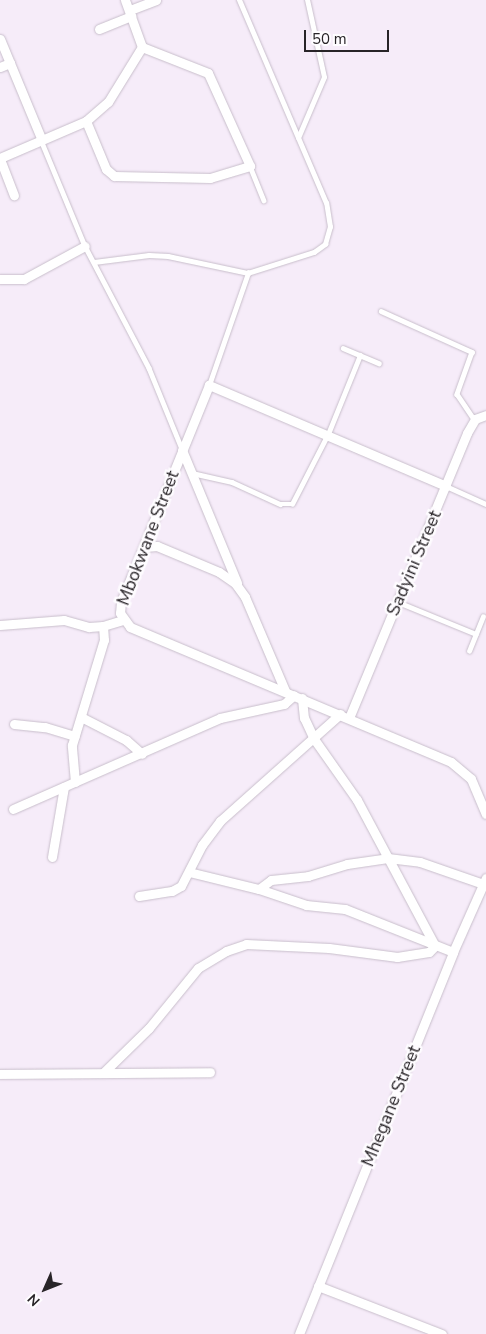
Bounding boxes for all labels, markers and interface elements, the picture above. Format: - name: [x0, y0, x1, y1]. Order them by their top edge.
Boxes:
- scale bar: [306, 20, 391, 52]
- text: 50 m: [312, 29, 347, 49]
- street label: Mbokwane Street: [112, 468, 184, 608]
- street label: Sadyini Street: [382, 507, 446, 619]
- street label: Mhegane Street: [357, 1042, 425, 1170]
- north arrow: [20, 1264, 70, 1314]
- text: N: [23, 1289, 44, 1310]

